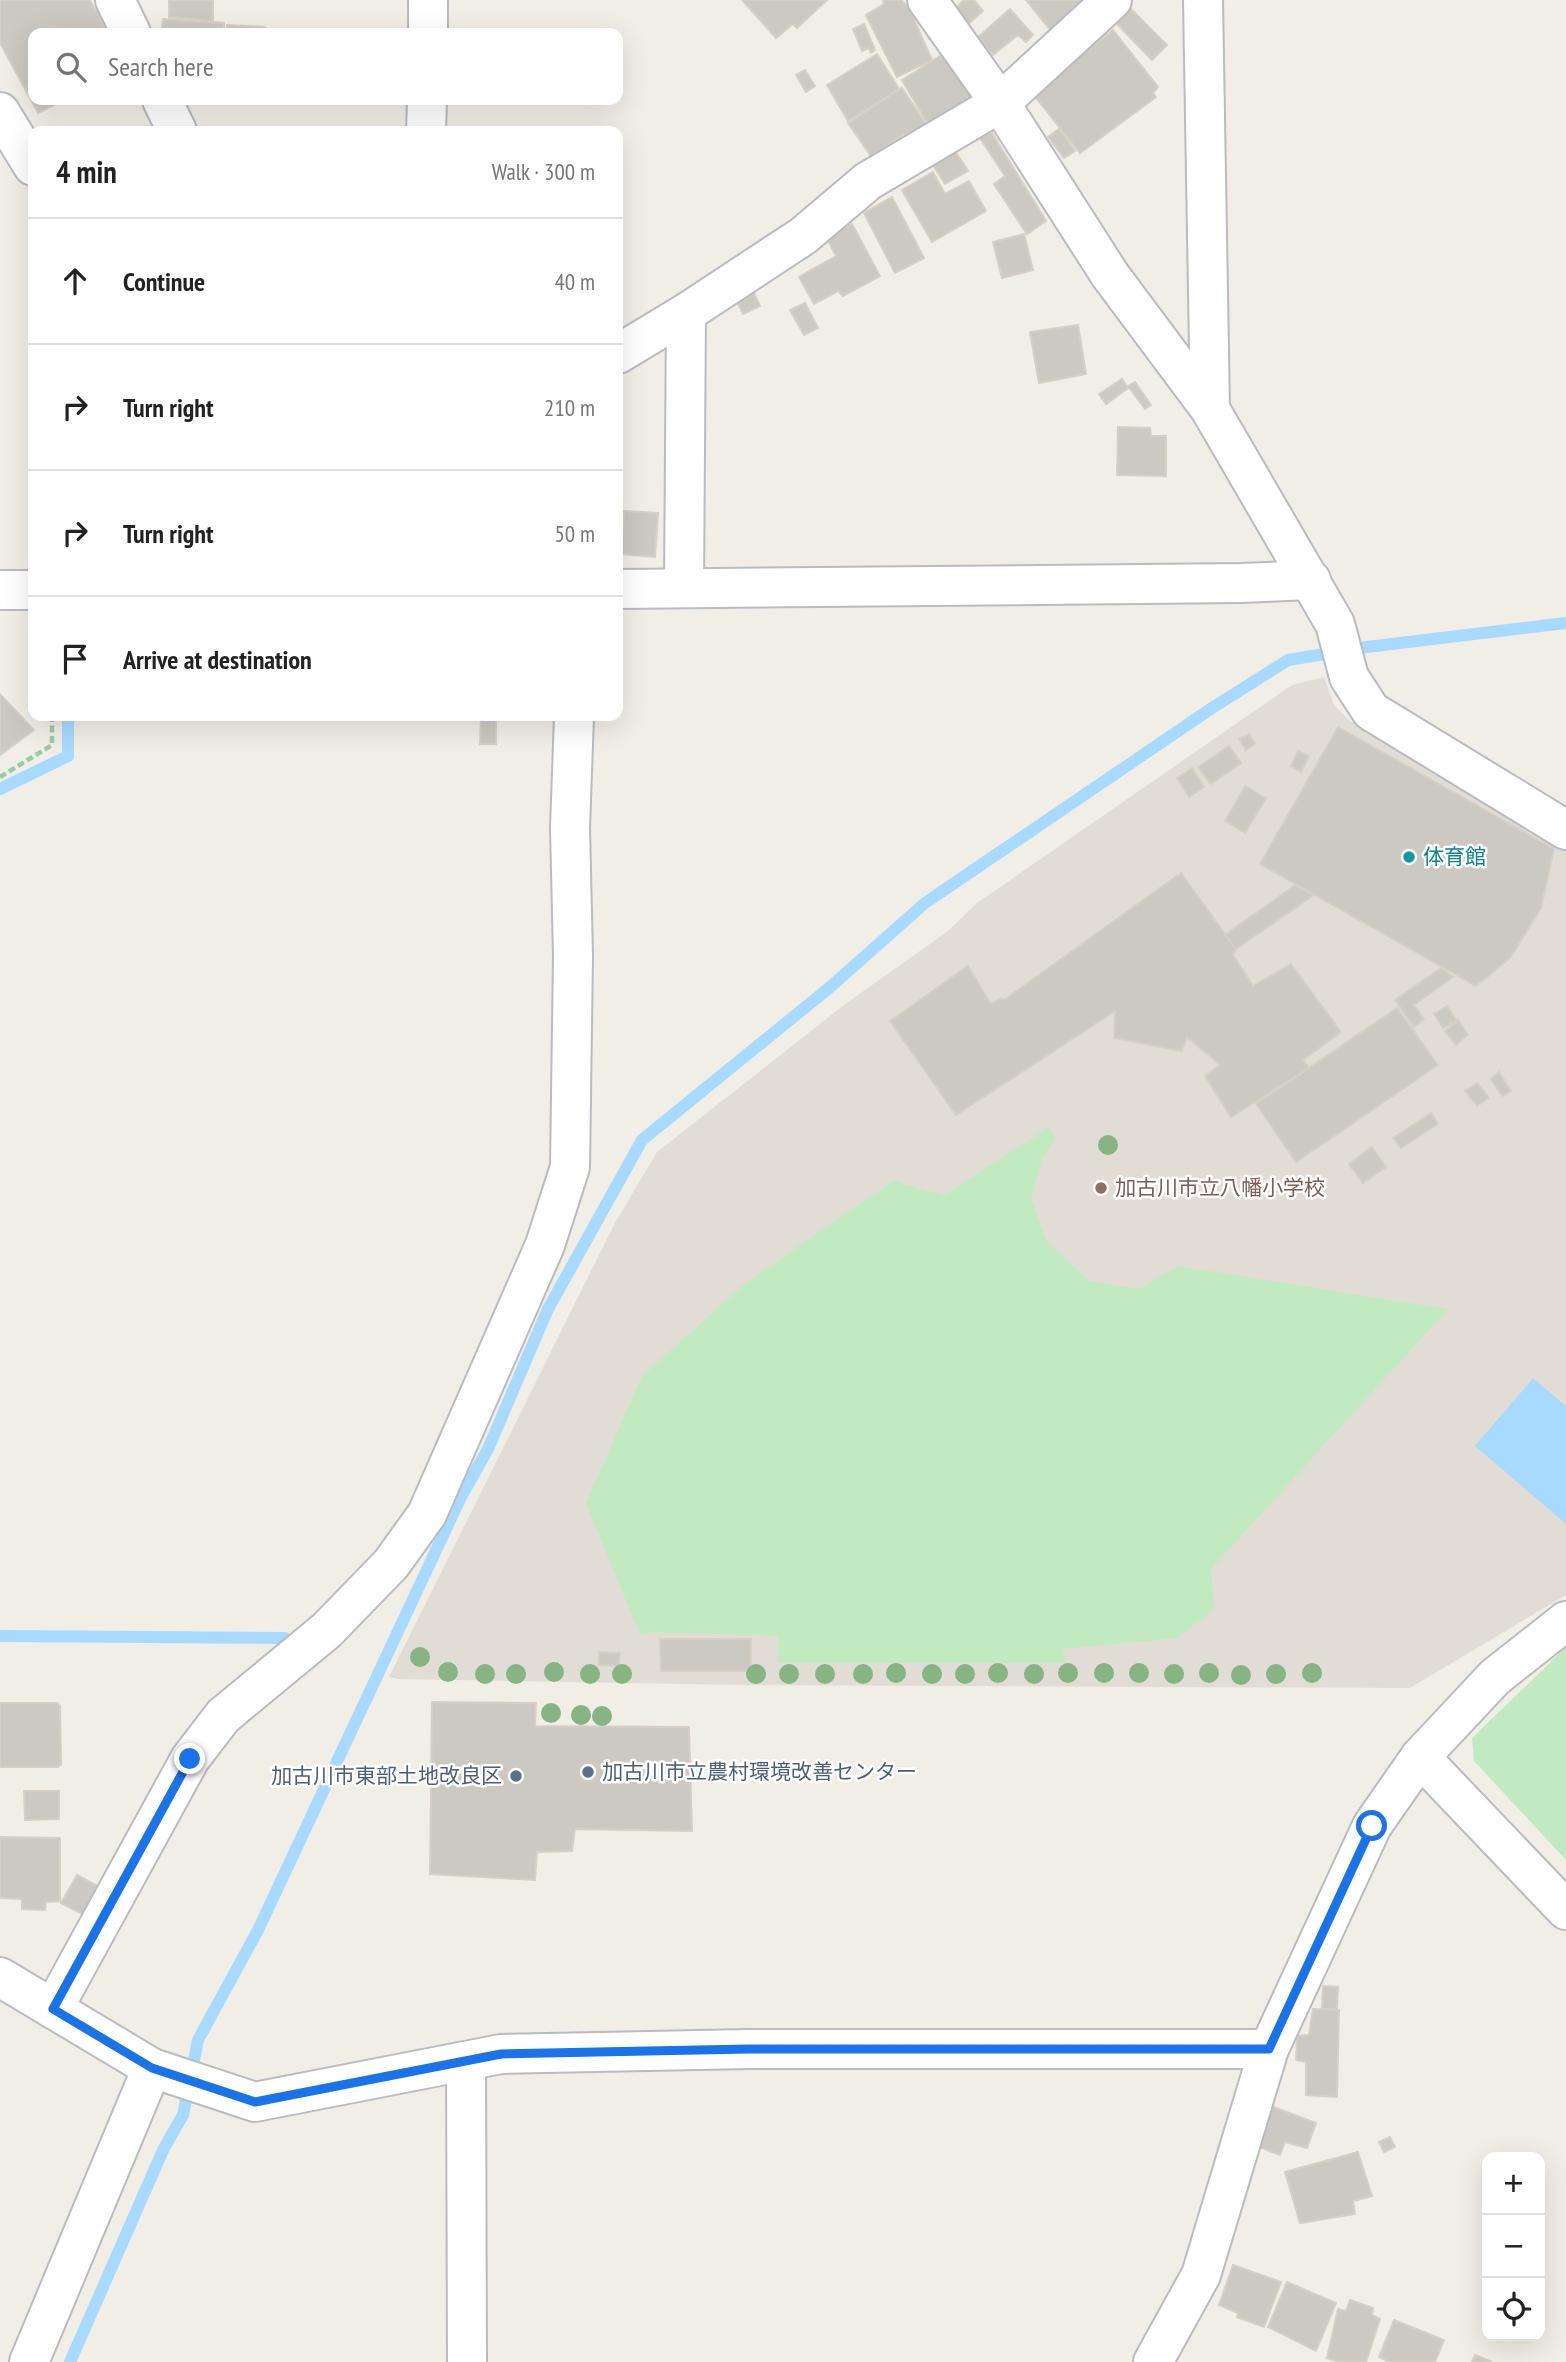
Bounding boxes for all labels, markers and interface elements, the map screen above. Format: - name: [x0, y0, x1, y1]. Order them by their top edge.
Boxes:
- search box: [28, 28, 623, 105]
- icon: search: [52, 48, 90, 86]
- text: Search here: [108, 50, 214, 83]
- text: 4 min: [56, 152, 117, 191]
- text: Walk · 300 m: [492, 157, 595, 186]
- icon: ahead: [56, 262, 94, 300]
- text: Continue: [123, 265, 205, 298]
- text: 40 m: [554, 267, 595, 296]
- icon: right: [56, 388, 94, 426]
- text: Turn right: [123, 391, 214, 424]
- text: 210 m: [544, 393, 595, 422]
- icon: right: [56, 514, 94, 552]
- text: Turn right: [123, 517, 214, 550]
- text: 50 m: [554, 519, 595, 548]
- icon: arrive: [56, 640, 94, 678]
- text: Arrive at destination: [123, 643, 312, 676]
- place label: 体育館: [1423, 843, 1486, 870]
- marker: 体育館: [1401, 849, 1417, 865]
- place label: 加古川市立八幡小学校: [1115, 1174, 1325, 1201]
- marker: 加古川市立八幡小学校: [1093, 1180, 1109, 1196]
- route end: [174, 1743, 205, 1774]
- place label: 加古川市立農村環境改善センター: [602, 1758, 917, 1785]
- place label: 加古川市東部土地改良区: [271, 1762, 502, 1789]
- marker: 加古川市立農村環境改善センター: [580, 1764, 596, 1780]
- marker: 加古川市東部土地改良区: [508, 1768, 524, 1784]
- route start: [1356, 1810, 1387, 1841]
- map controls: [1482, 2152, 1545, 2341]
- button: +: [1482, 2152, 1545, 2215]
- button: −: [1482, 2215, 1545, 2278]
- button: locate: [1482, 2278, 1545, 2341]

